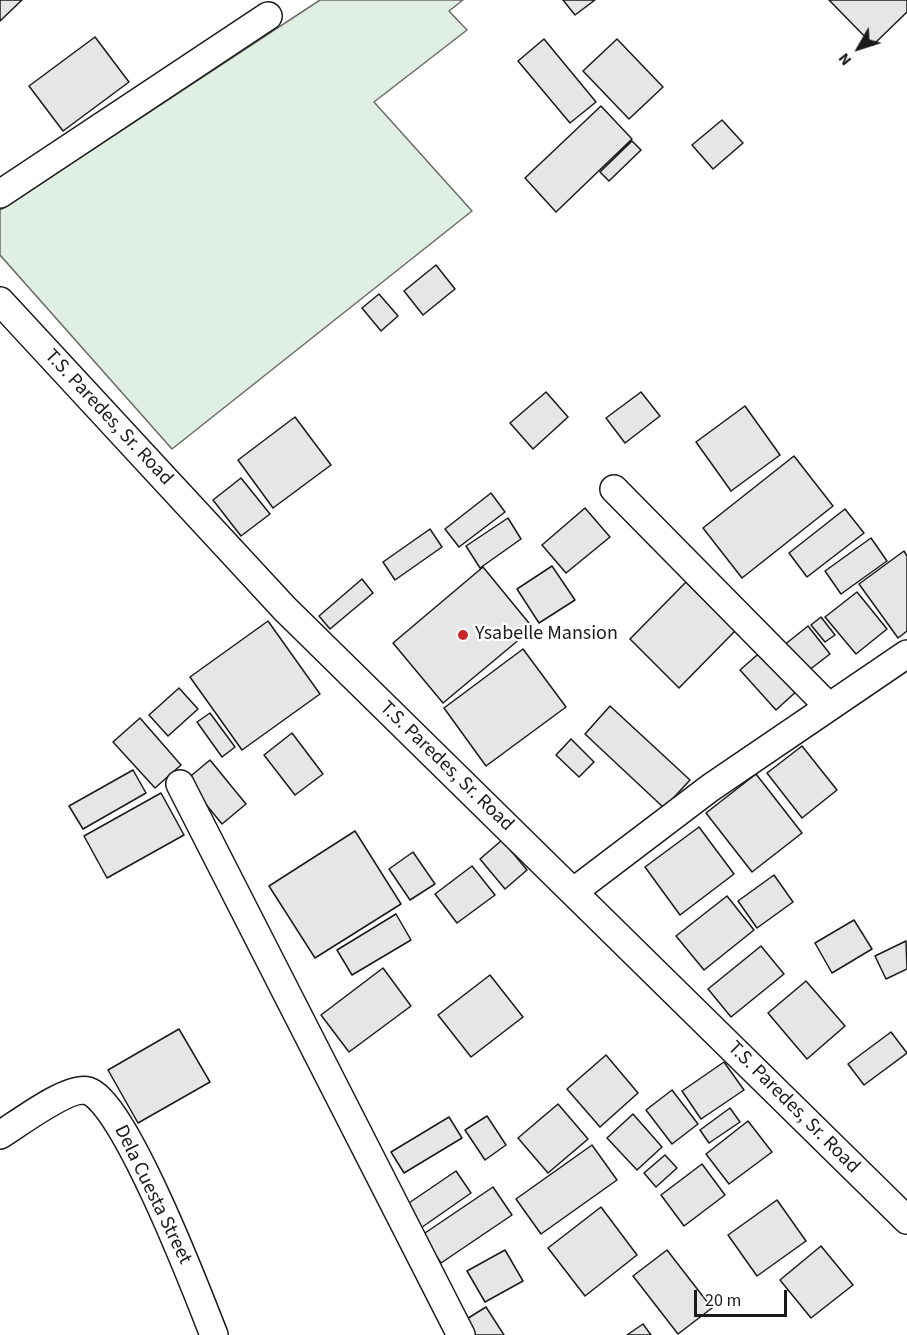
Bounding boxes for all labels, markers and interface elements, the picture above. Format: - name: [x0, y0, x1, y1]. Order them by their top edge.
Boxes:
- north arrow: [829, 18, 889, 78]
- text: N: [833, 48, 857, 70]
- street label: T.S. Paredes, Sr. Road: [39, 345, 177, 491]
- place label: Ysabelle Mansion: [475, 623, 618, 647]
- marker: Ysabelle Mansion: [456, 628, 470, 642]
- street label: T.S. Paredes, Sr. Road: [374, 697, 518, 837]
- street label: T.S. Paredes, Sr. Road: [722, 1037, 864, 1179]
- street label: Dela Cuesta Street: [108, 1121, 196, 1269]
- scale bar: [697, 1278, 790, 1316]
- text: 20 m: [705, 1288, 741, 1313]

